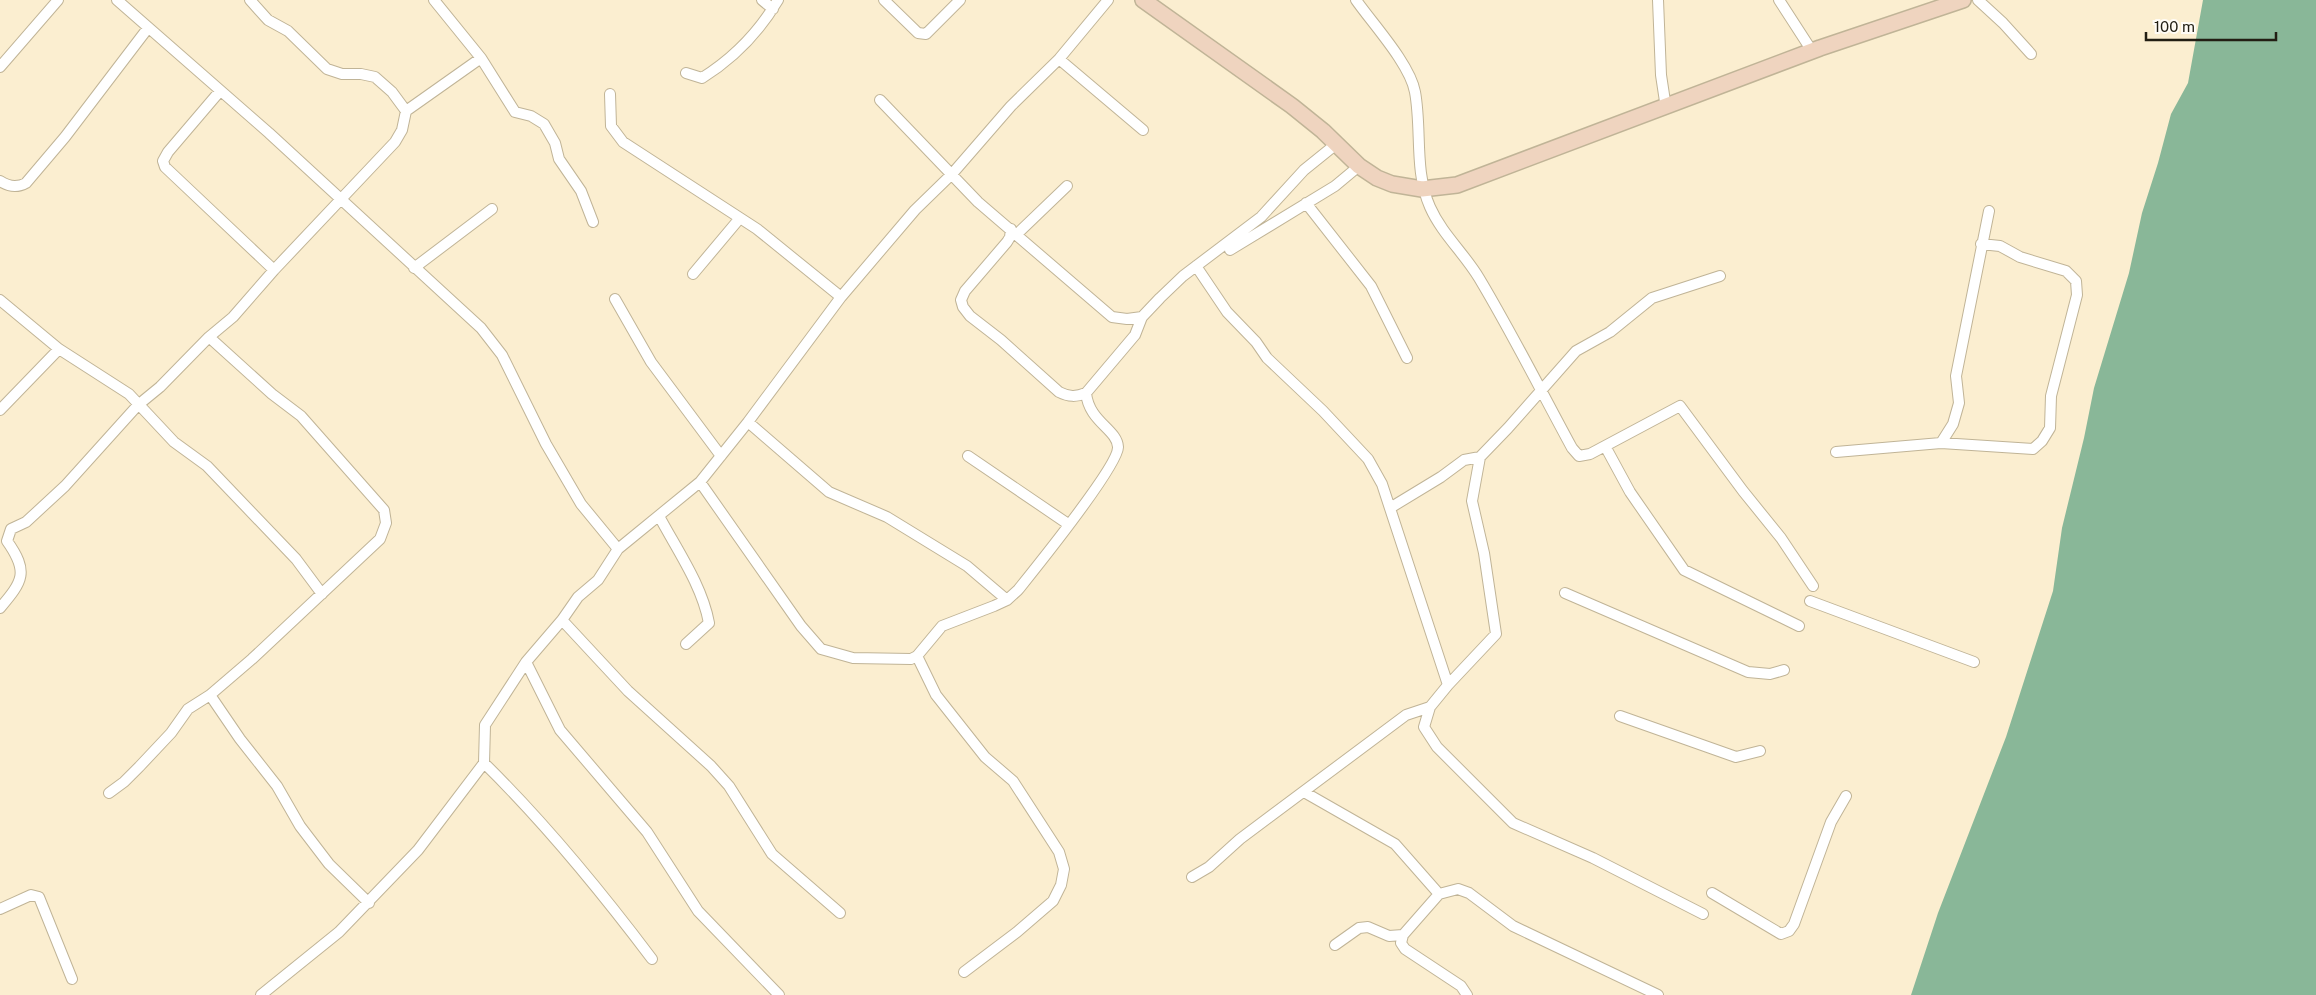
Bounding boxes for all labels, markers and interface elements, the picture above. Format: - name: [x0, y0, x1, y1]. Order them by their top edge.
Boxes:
- scale bar: [2146, 10, 2276, 42]
- text: 100 m: [2154, 18, 2195, 35]

